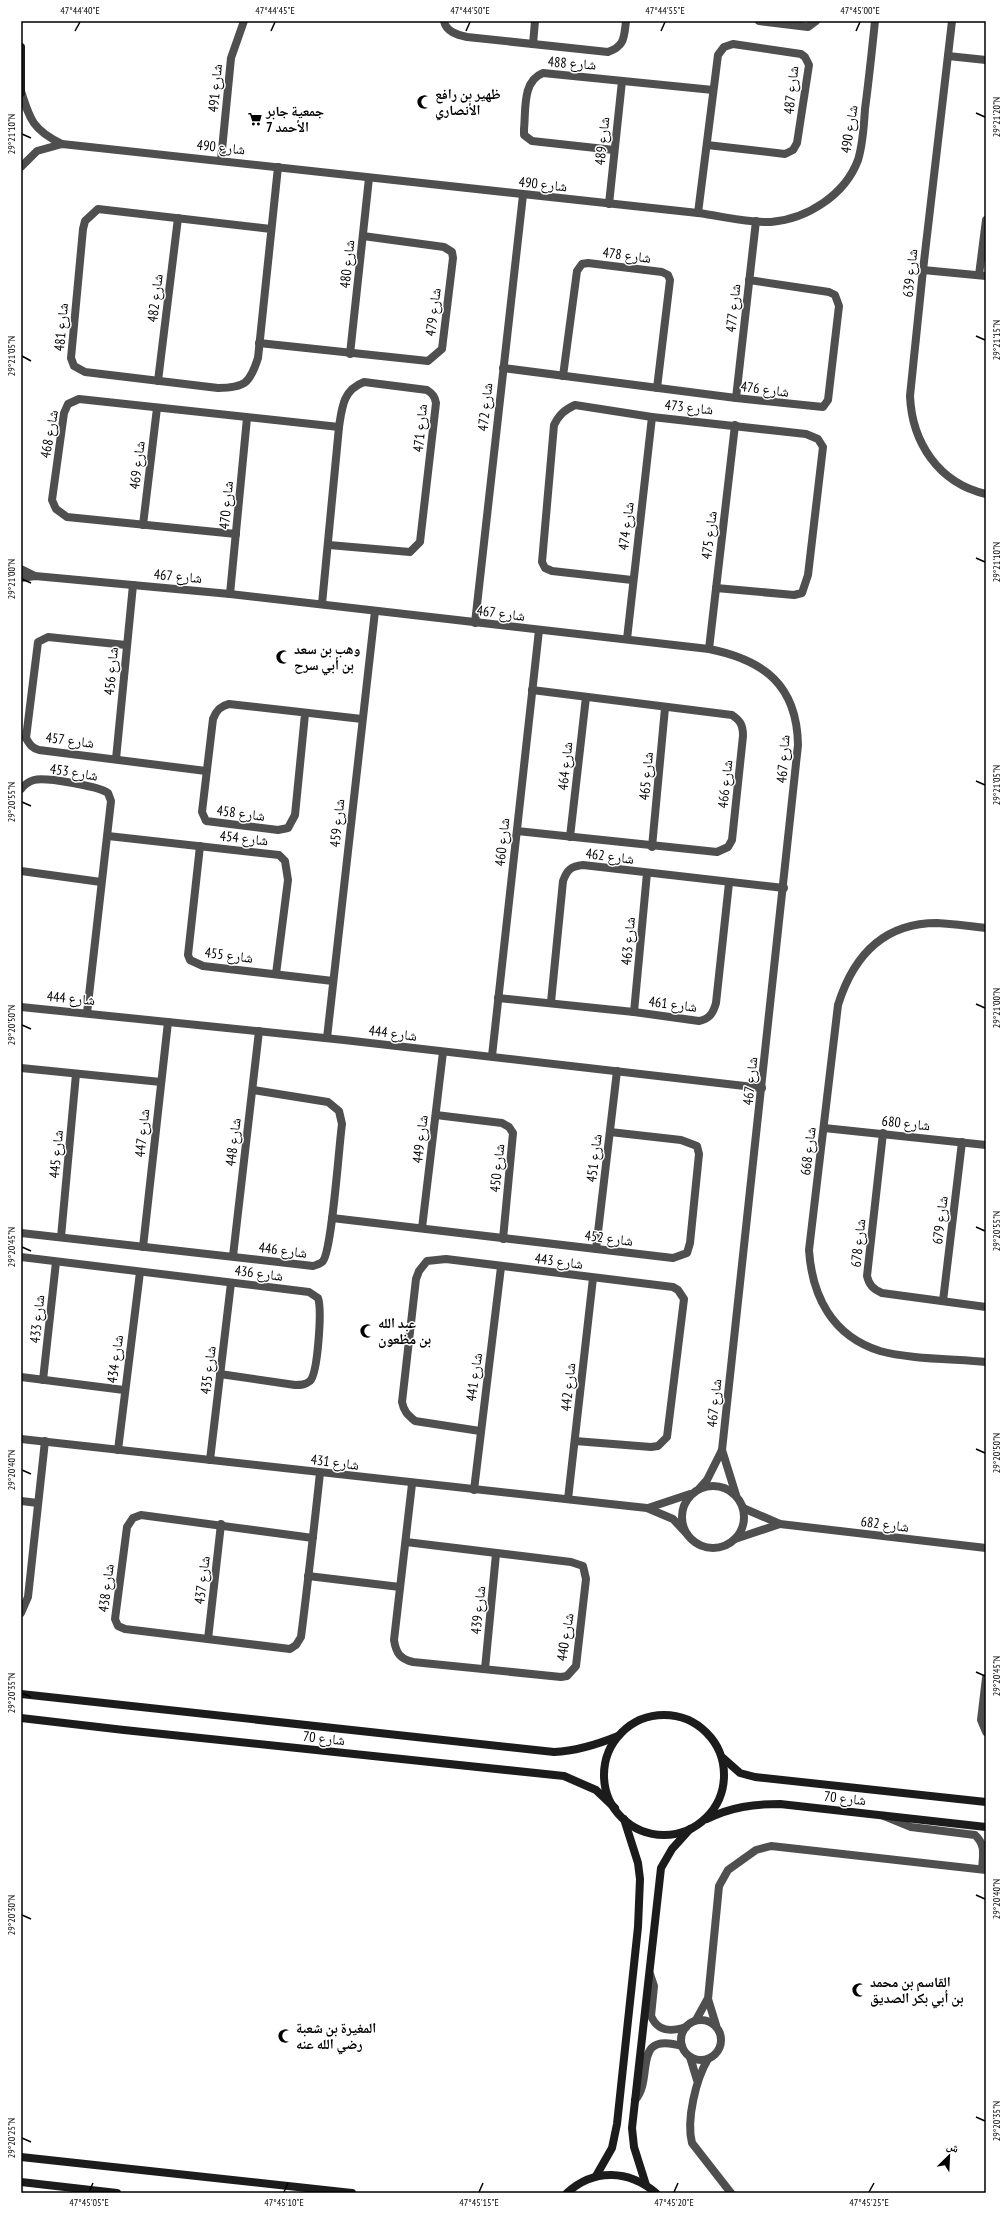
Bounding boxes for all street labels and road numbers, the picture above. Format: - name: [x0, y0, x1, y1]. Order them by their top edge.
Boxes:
- street label: شارع 488: [547, 52, 597, 75]
- street label: شارع 491: [204, 63, 227, 113]
- street label: شارع 487: [780, 65, 803, 115]
- street label: شارع 490: [836, 104, 863, 155]
- street label: شارع 489: [591, 116, 614, 166]
- street label: شارع 490: [196, 136, 246, 159]
- street label: شارع 490: [518, 173, 568, 196]
- street label: شارع 480: [336, 239, 359, 289]
- street label: شارع 478: [602, 243, 652, 268]
- street label: شارع 639: [899, 248, 922, 298]
- street label: شارع 482: [143, 273, 168, 323]
- street label: شارع 477: [722, 283, 745, 333]
- street label: شارع 479: [421, 287, 446, 337]
- street label: شارع 481: [50, 302, 73, 352]
- street label: شارع 476: [740, 377, 790, 402]
- street label: شارع 472: [474, 382, 497, 432]
- street label: شارع 473: [664, 396, 714, 419]
- street label: شارع 471: [409, 403, 432, 453]
- street label: شارع 468: [36, 409, 63, 460]
- street label: شارع 469: [125, 440, 150, 490]
- street label: شارع 470: [215, 480, 238, 530]
- street label: شارع 474: [614, 501, 639, 551]
- street label: شارع 475: [697, 510, 722, 560]
- street label: شارع 467: [153, 565, 203, 588]
- street label: شارع 467: [476, 601, 526, 626]
- street label: شارع 456: [100, 646, 123, 696]
- street label: شارع 457: [45, 728, 95, 753]
- street label: شارع 467: [772, 734, 795, 784]
- street label: شارع 464: [554, 741, 577, 791]
- street label: شارع 465: [635, 751, 658, 801]
- street label: شارع 453: [48, 759, 99, 786]
- street label: شارع 466: [714, 759, 737, 809]
- street label: شارع 459: [326, 798, 349, 848]
- street label: شارع 458: [216, 801, 266, 826]
- street label: شارع 460: [491, 817, 514, 867]
- street label: شارع 454: [219, 827, 269, 850]
- street label: شارع 462: [585, 844, 635, 869]
- street label: شارع 463: [617, 916, 640, 966]
- street label: شارع 455: [204, 943, 254, 968]
- street label: شارع 444: [46, 987, 96, 1010]
- street label: شارع 461: [648, 992, 698, 1017]
- street label: شارع 444: [368, 1021, 418, 1046]
- street label: شارع 467: [739, 1056, 762, 1106]
- street label: شارع 447: [131, 1108, 154, 1158]
- street label: شارع 680: [881, 1112, 931, 1135]
- street label: شارع 449: [408, 1114, 433, 1164]
- street label: شارع 448: [221, 1117, 246, 1167]
- street label: شارع 668: [796, 1126, 821, 1176]
- street label: شارع 445: [45, 1129, 68, 1179]
- street label: شارع 451: [582, 1133, 607, 1183]
- street label: شارع 450: [486, 1143, 509, 1193]
- street label: شارع 679: [928, 1195, 953, 1245]
- street label: شارع 678: [847, 1218, 870, 1268]
- street label: شارع 452: [584, 1226, 634, 1251]
- street label: شارع 446: [258, 1238, 308, 1263]
- street label: شارع 443: [534, 1249, 584, 1274]
- street label: شارع 436: [234, 1261, 284, 1286]
- street label: شارع 433: [26, 1294, 49, 1344]
- street label: شارع 434: [103, 1334, 128, 1384]
- street label: شارع 435: [196, 1345, 221, 1395]
- street label: شارع 441: [462, 1352, 487, 1402]
- street label: شارع 442: [557, 1362, 580, 1412]
- street label: شارع 467: [703, 1378, 726, 1428]
- street label: شارع 431: [310, 1450, 360, 1475]
- street label: شارع 682: [860, 1512, 910, 1537]
- street label: شارع 437: [190, 1555, 215, 1605]
- street label: شارع 438: [94, 1563, 119, 1613]
- street label: شارع 439: [467, 1585, 490, 1635]
- street label: شارع 440: [552, 1612, 579, 1663]
- street label: شارع 70: [302, 1727, 346, 1750]
- street label: شارع 70: [823, 1787, 867, 1810]

